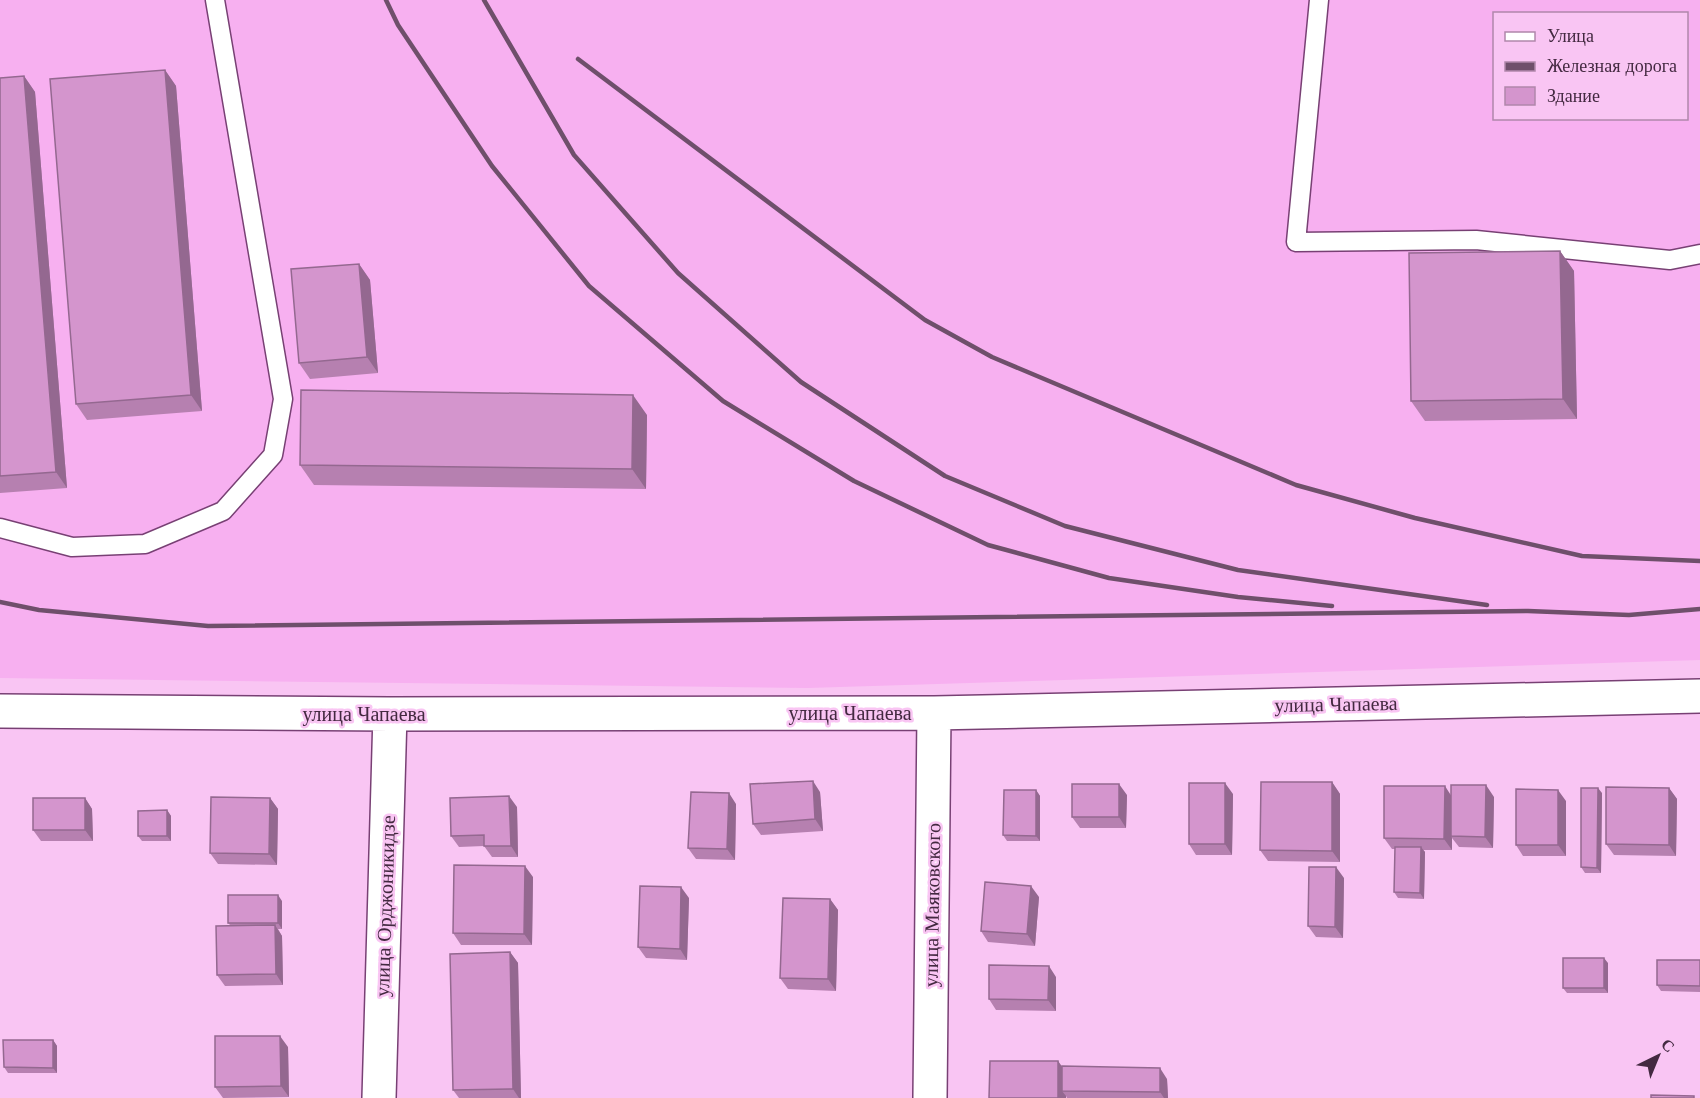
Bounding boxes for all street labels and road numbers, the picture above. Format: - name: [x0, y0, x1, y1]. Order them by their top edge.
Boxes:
- street label: улица Чапаева: [1274, 691, 1398, 717]
- street label: улица Чапаева: [788, 701, 912, 725]
- street label: улица Чапаева: [302, 702, 426, 726]
- street label: улица Орджоникидзе: [370, 815, 400, 997]
- street label: улица Маяковского: [919, 823, 945, 987]

